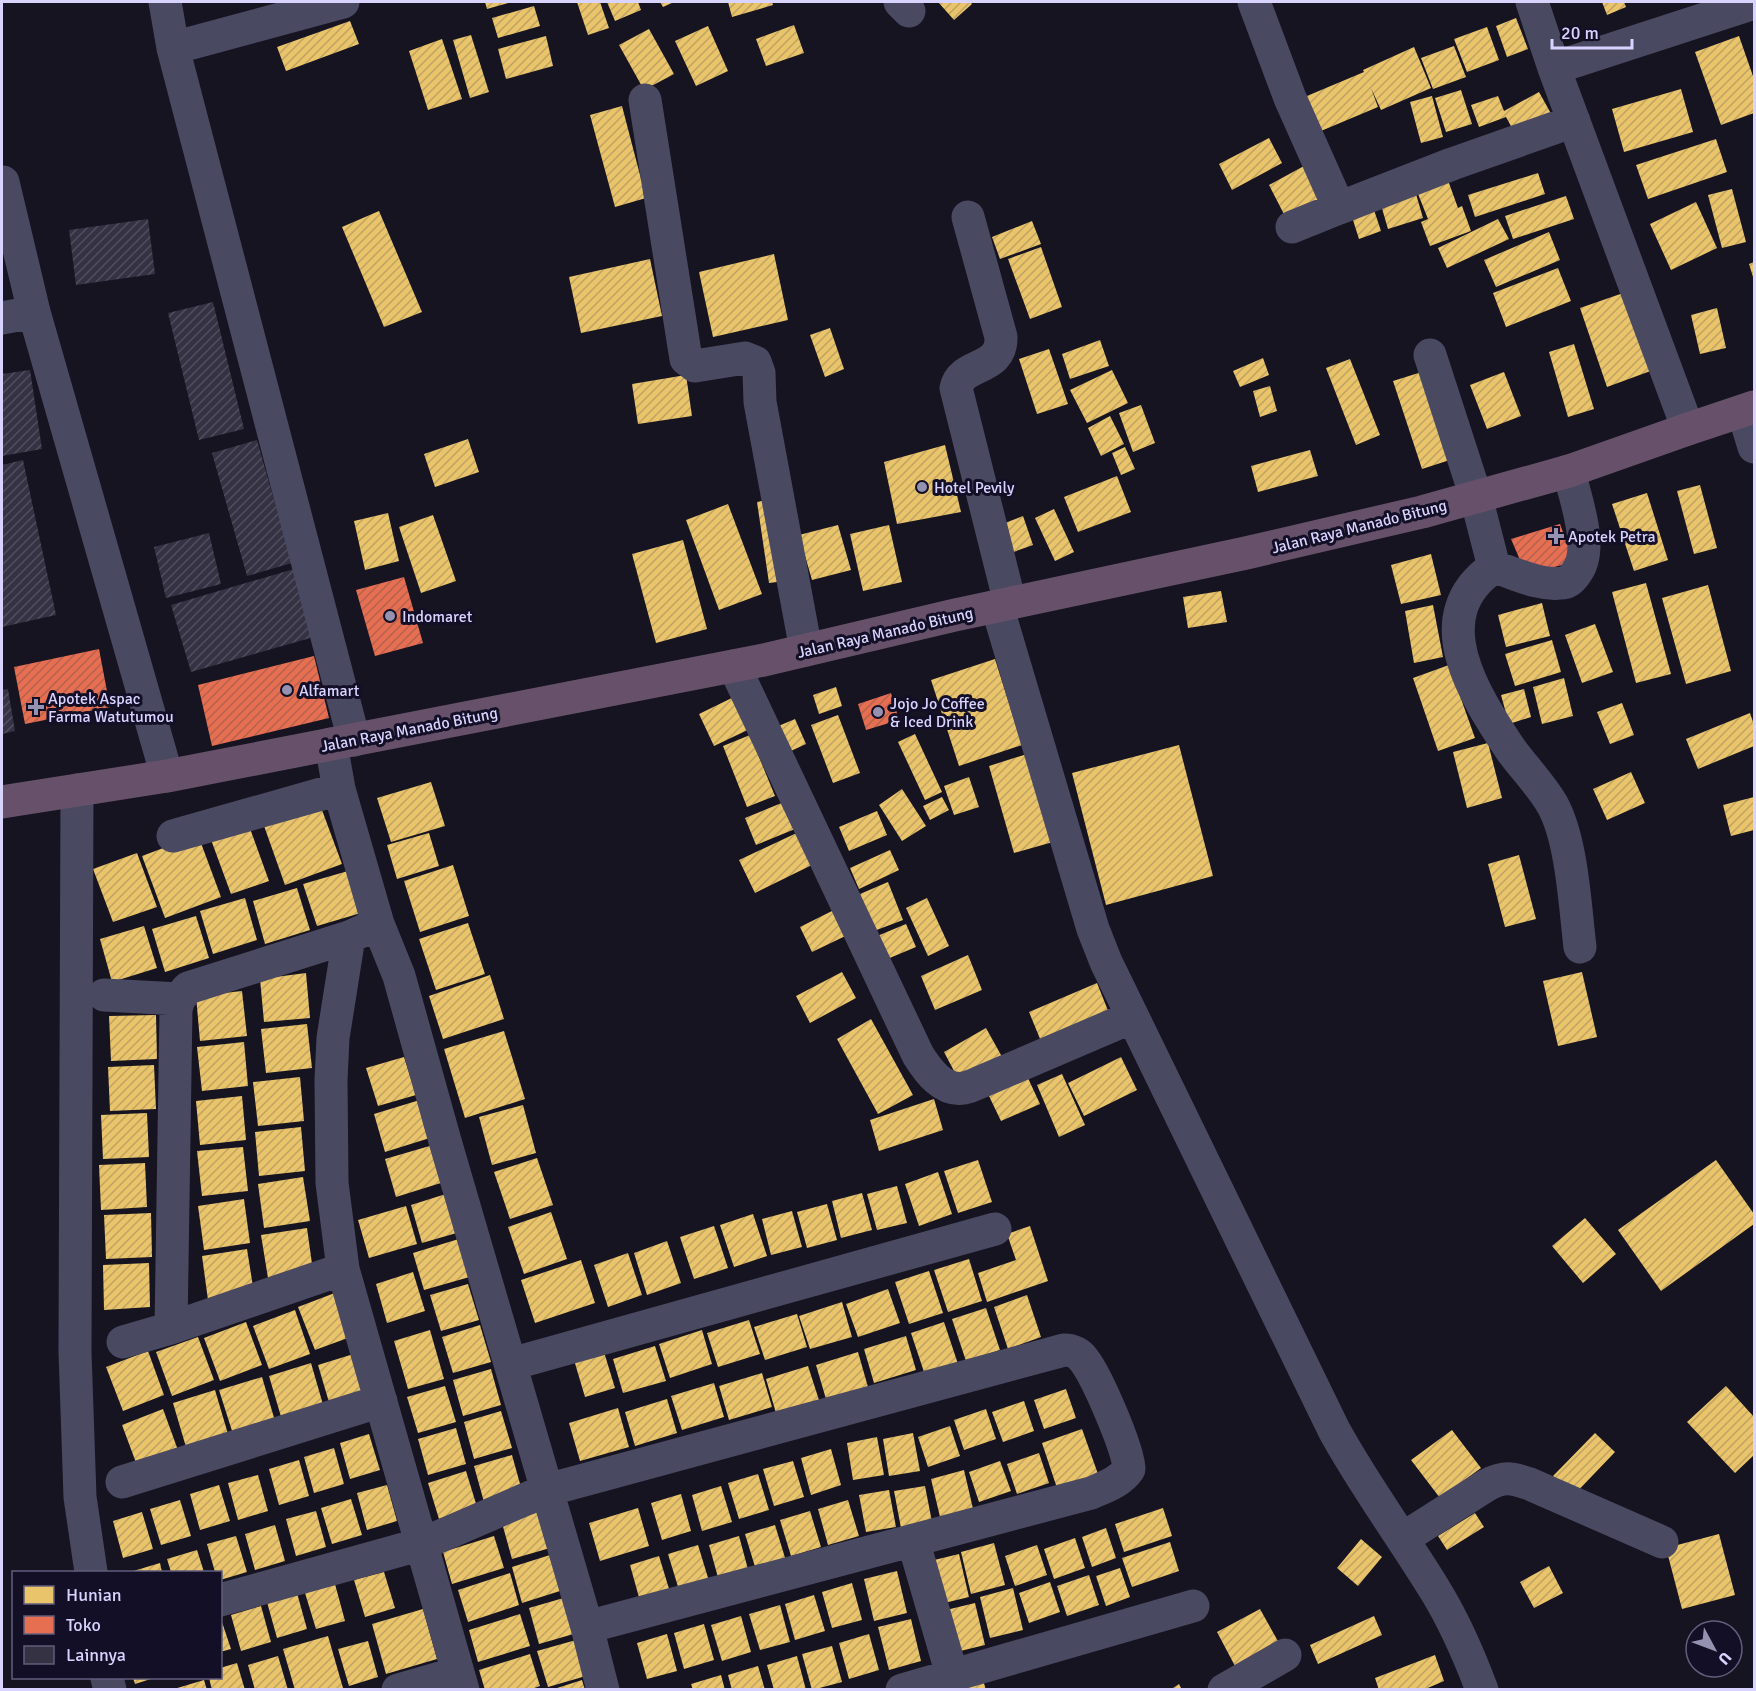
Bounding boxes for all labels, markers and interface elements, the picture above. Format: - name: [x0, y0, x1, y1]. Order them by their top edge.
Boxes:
- scale bar: [1552, 12, 1632, 50]
- text: 20 m: [1561, 22, 1599, 44]
- place label: Hotel Pevily: [934, 478, 1015, 498]
- marker: Hotel Pevily: [915, 480, 929, 494]
- street label: Jalan Raya Manado Bitung: [1270, 496, 1449, 558]
- place label: Apotek Petra: [1568, 527, 1656, 547]
- marker: Apotek Petra: [1549, 529, 1563, 543]
- street label: Jalan Raya Manado Bitung: [795, 603, 975, 663]
- place label: Indomaret: [402, 607, 473, 627]
- marker: Indomaret: [383, 609, 397, 623]
- place label: Alfamart: [299, 681, 360, 701]
- marker: Alfamart: [280, 683, 294, 697]
- place label: Apotek Aspac Farma Watutumou: [48, 689, 174, 727]
- place label: Jojo Jo Coffee & Iced Drink: [890, 694, 985, 732]
- marker: Apotek Aspac Farma Watutumou: [29, 700, 43, 714]
- street label: Jalan Raya Manado Bitung: [319, 703, 499, 757]
- marker: Jojo Jo Coffee & Iced Drink: [871, 705, 885, 719]
- legend: [12, 1571, 222, 1679]
- text: Hunian: [66, 1584, 122, 1606]
- text: Toko: [66, 1614, 101, 1636]
- north arrow: [1684, 1619, 1744, 1679]
- text: Lainnya: [66, 1644, 126, 1666]
- text: U: [1713, 1648, 1736, 1669]

